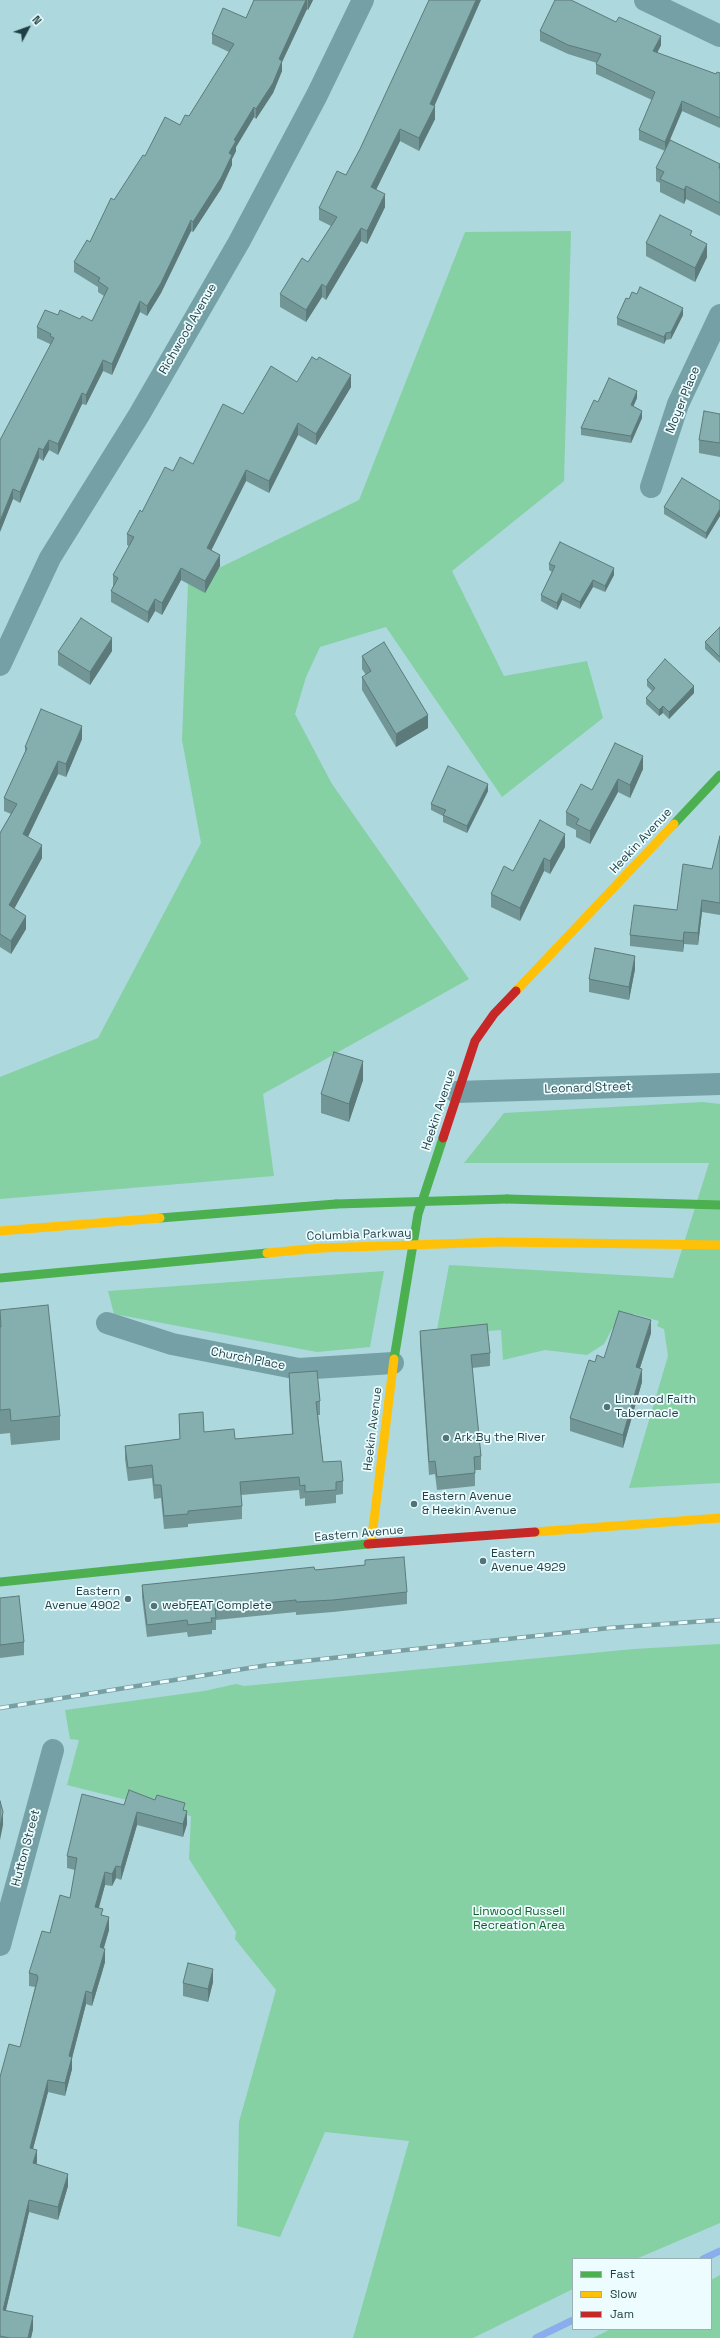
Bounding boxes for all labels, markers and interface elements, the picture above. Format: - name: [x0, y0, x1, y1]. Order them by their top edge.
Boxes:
- north arrow: [8, 8, 48, 48]
- text: N: [29, 13, 45, 28]
- street label: Richwood Avenue: [156, 281, 220, 377]
- street label: Moyer Place: [663, 364, 703, 436]
- street label: Heekin Avenue: [607, 805, 675, 877]
- street label: Heekin Avenue: [419, 1068, 459, 1152]
- street label: Leonard Street: [544, 1079, 632, 1097]
- street label: Columbia Parkway: [306, 1226, 412, 1244]
- street label: Church Place: [210, 1345, 286, 1373]
- street label: Heekin Avenue: [361, 1386, 385, 1472]
- place label: Linwood Faith Tabernacle: [615, 1393, 696, 1421]
- marker: Linwood Faith Tabernacle: [602, 1402, 612, 1412]
- place label: Ark By the River: [454, 1431, 545, 1445]
- marker: Ark By the River: [441, 1433, 451, 1443]
- place label: Eastern Avenue & Heekin Avenue: [422, 1490, 517, 1518]
- marker: Eastern Avenue & Heekin Avenue: [409, 1499, 419, 1509]
- street label: Eastern Avenue: [314, 1523, 404, 1545]
- place label: Eastern Avenue 4929: [491, 1547, 566, 1575]
- marker: Eastern Avenue 4929: [478, 1556, 488, 1566]
- place label: Eastern Avenue 4902: [45, 1585, 120, 1613]
- marker: Eastern Avenue 4902: [123, 1594, 133, 1604]
- place label: webFEAT Complete: [162, 1599, 272, 1613]
- marker: webFEAT Complete: [149, 1601, 159, 1611]
- street label: Hutton Street: [9, 1808, 43, 1888]
- park label: Linwood Russell Recreation Area: [473, 1905, 565, 1933]
- legend: [572, 2258, 712, 2330]
- text: Fast: [610, 2266, 635, 2282]
- text: Slow: [610, 2286, 637, 2302]
- text: Jam: [610, 2306, 634, 2322]

